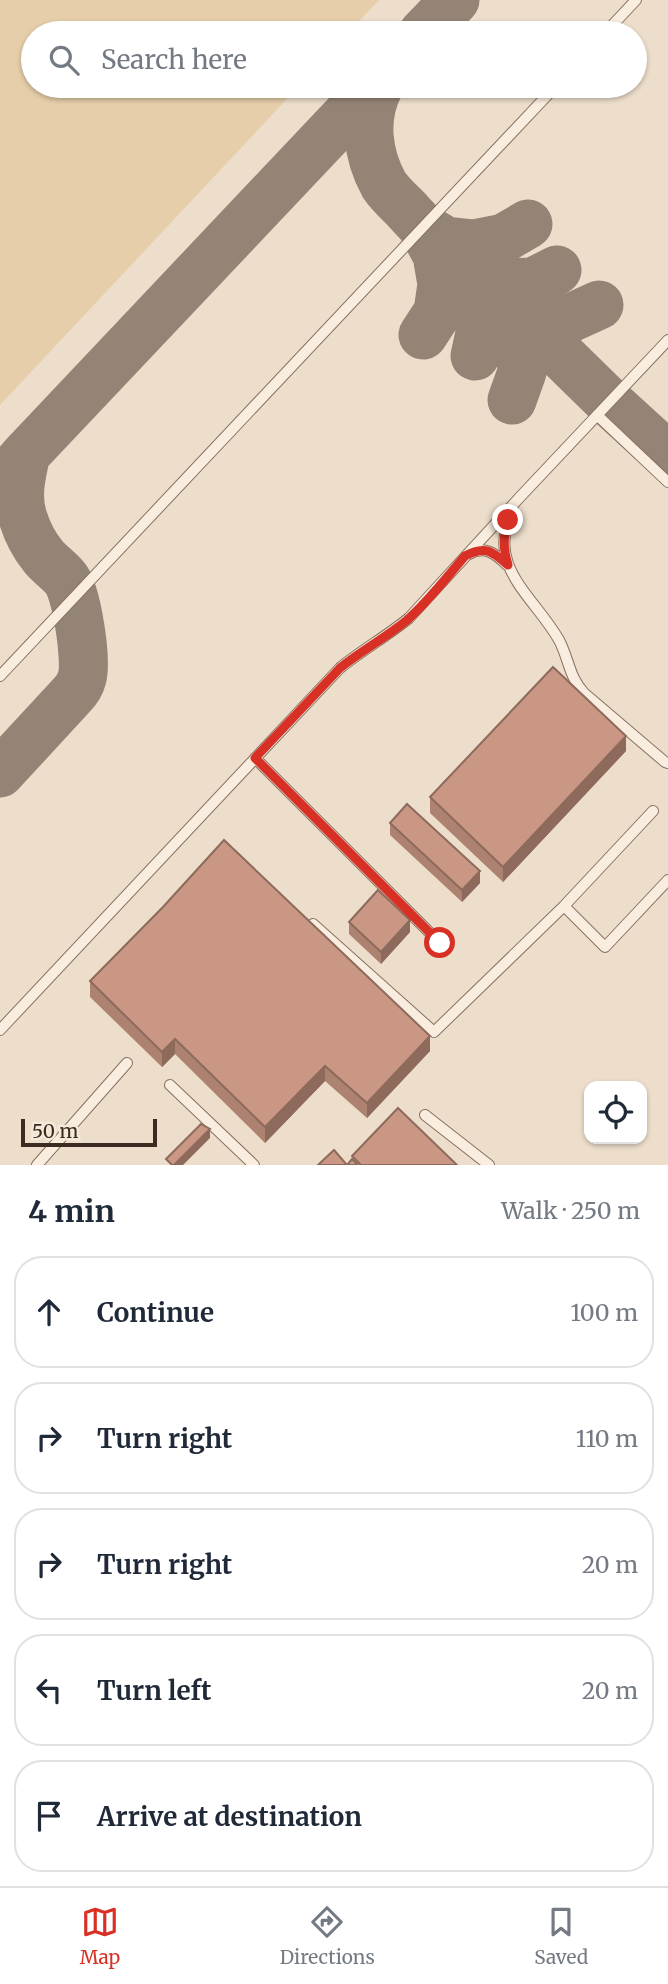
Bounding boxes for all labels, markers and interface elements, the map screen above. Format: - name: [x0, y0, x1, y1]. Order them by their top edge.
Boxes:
- search box: [21, 21, 647, 98]
- icon: search: [45, 41, 83, 79]
- text: Search here: [101, 43, 247, 76]
- route end: [492, 504, 523, 535]
- route start: [424, 927, 455, 958]
- map controls: [584, 1081, 647, 1144]
- button: locate: [584, 1081, 647, 1144]
- scale bar: [21, 1116, 158, 1148]
- text: 50 m: [32, 1119, 78, 1143]
- text: 4 min: [28, 1192, 115, 1230]
- text: Walk · 250 m: [501, 1196, 640, 1225]
- icon: ahead: [30, 1293, 68, 1331]
- text: Continue: [97, 1296, 214, 1329]
- text: 100 m: [570, 1298, 638, 1327]
- icon: right: [30, 1419, 68, 1457]
- text: Turn right: [97, 1422, 232, 1455]
- text: 110 m: [576, 1424, 638, 1453]
- icon: right: [30, 1545, 68, 1583]
- text: Turn right: [97, 1548, 232, 1581]
- text: 20 m: [582, 1550, 638, 1579]
- icon: left: [30, 1671, 68, 1709]
- text: Turn left: [97, 1674, 211, 1707]
- text: 20 m: [582, 1676, 638, 1705]
- icon: arrive: [30, 1797, 68, 1835]
- text: Arrive at destination: [97, 1800, 362, 1833]
- tab: Map: [80, 1903, 120, 1969]
- tab: Directions: [280, 1903, 375, 1969]
- tab: Saved: [534, 1903, 588, 1969]

